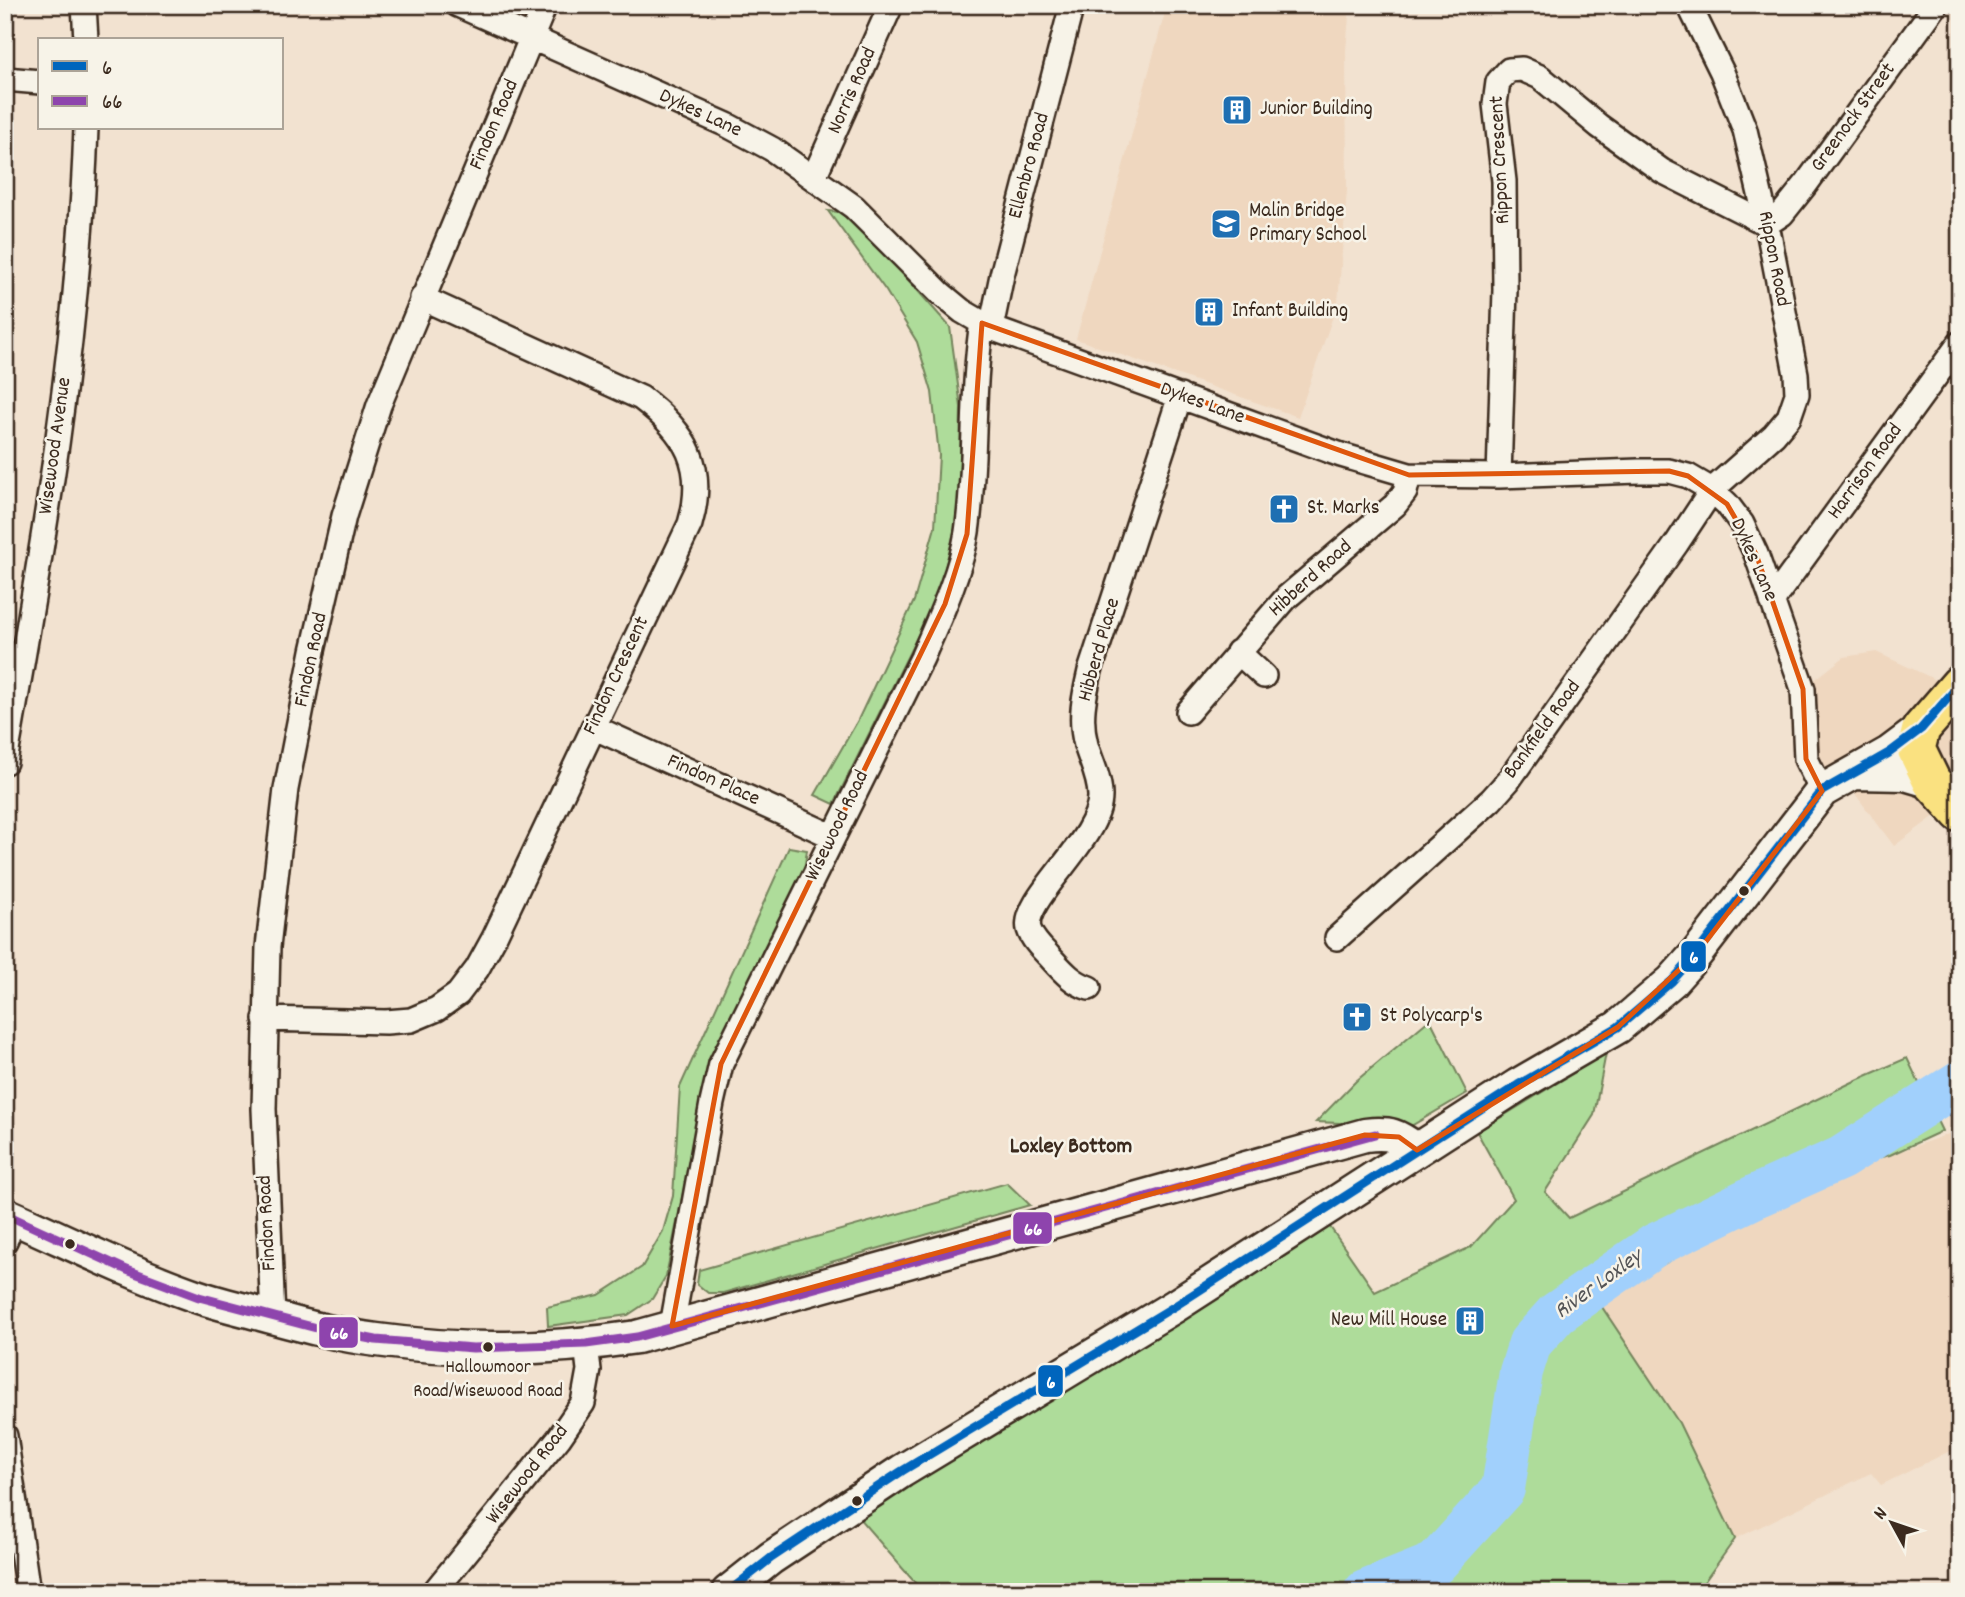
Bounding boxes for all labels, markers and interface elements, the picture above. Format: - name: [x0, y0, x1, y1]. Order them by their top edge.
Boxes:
- legend: [38, 38, 284, 130]
- street label: Norris Road: [821, 43, 885, 139]
- text: 6: [102, 55, 112, 85]
- street label: Greenock Street: [1804, 57, 1904, 179]
- street label: Findon Road: [462, 75, 528, 175]
- street label: Dykes Lane: [654, 82, 746, 146]
- text: 66: [102, 89, 123, 119]
- building icon: Junior Building: [1220, 93, 1254, 127]
- place label: Junior Building: [1260, 95, 1373, 125]
- street label: Rippon Crescent: [1483, 95, 1519, 225]
- street label: Ellenbro Road: [1001, 110, 1059, 222]
- place label: Malin Bridge Primary School: [1249, 197, 1367, 251]
- school or university icon: Malin Bridge Primary School: [1209, 207, 1243, 241]
- street label: Rippon Road: [1749, 209, 1797, 309]
- building icon: Infant Building: [1192, 295, 1226, 329]
- place label: Infant Building: [1232, 297, 1348, 327]
- street label: Wisewood Avenue: [32, 375, 80, 517]
- street label: Dykes Lane: [1155, 375, 1249, 433]
- street label: Harrison Road: [1821, 418, 1911, 526]
- church icon: St. Marks: [1267, 492, 1301, 526]
- place label: St. Marks: [1307, 494, 1380, 524]
- street label: Dykes Lane: [1721, 514, 1785, 606]
- street label: Hibberd Road: [1262, 533, 1360, 625]
- street label: Hibberd Place: [1071, 595, 1129, 705]
- street label: Findon Road: [287, 610, 337, 710]
- street label: Findon Crescent: [576, 611, 658, 740]
- street label: Bankfield Road: [1497, 674, 1589, 786]
- street label: Findon Place: [662, 747, 764, 815]
- street label: Wisewood Road: [798, 765, 878, 887]
- unlabelled marker: [1737, 884, 1751, 898]
- line badge: 6: [1680, 940, 1707, 973]
- text: 6: [1689, 946, 1699, 973]
- church icon: St Polycarp's: [1340, 1000, 1374, 1034]
- place label: St Polycarp's: [1380, 1002, 1483, 1032]
- district label: Loxley Bottom: [1010, 1131, 1132, 1164]
- street label: Findon Road: [251, 1174, 285, 1272]
- line badge: 66: [1012, 1211, 1053, 1245]
- text: 66: [1024, 1218, 1042, 1245]
- unlabelled marker: [63, 1237, 77, 1251]
- water label: River Loxley: [1548, 1240, 1653, 1328]
- building icon: New Mill House: [1453, 1304, 1487, 1338]
- place label: New Mill House: [1331, 1306, 1447, 1336]
- line badge: 66: [318, 1316, 359, 1349]
- text: 66: [330, 1322, 348, 1349]
- marker: Hallowmoor Road/Wisewood Road: [481, 1340, 495, 1354]
- place label: Hallowmoor Road/Wisewood Road: [413, 1355, 563, 1406]
- line badge: 6: [1037, 1364, 1064, 1398]
- text: 6: [1046, 1371, 1056, 1398]
- street label: Wisewood Road: [479, 1418, 577, 1532]
- north arrow: [1856, 1488, 1926, 1558]
- unlabelled marker: [850, 1494, 864, 1508]
- text: N: [1868, 1502, 1895, 1527]

